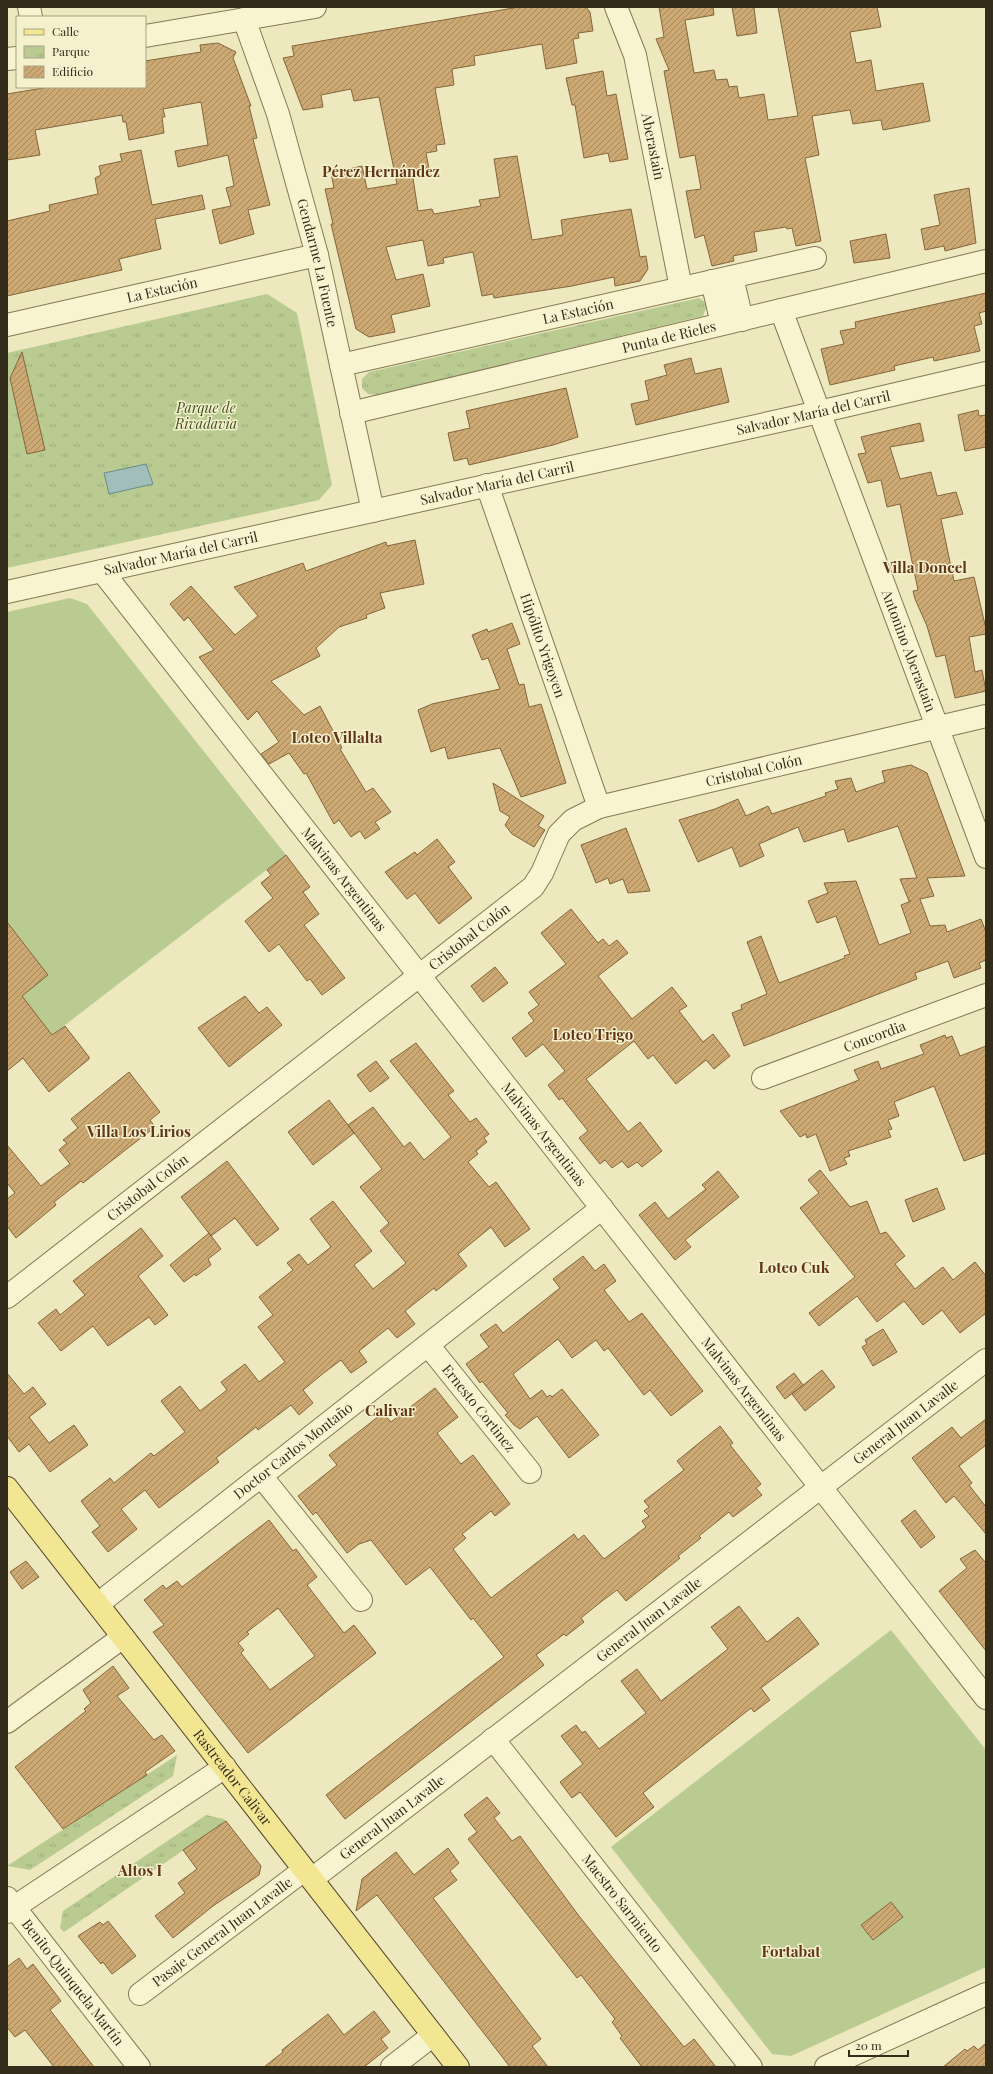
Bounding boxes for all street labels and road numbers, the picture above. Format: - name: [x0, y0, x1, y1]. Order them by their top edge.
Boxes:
- street label: Aberastain: [638, 110, 670, 182]
- street label: Gendarme La Fuente: [293, 196, 343, 329]
- street label: La Estación: [125, 272, 200, 307]
- street label: La Estación: [541, 294, 616, 328]
- street label: Punta de Rieles: [620, 316, 718, 357]
- street label: Salvador María del Carril: [734, 386, 892, 439]
- street label: Salvador María del Carril: [418, 457, 576, 509]
- street label: Salvador María del Carril: [102, 527, 260, 579]
- street label: Antonino Aberastain: [877, 586, 941, 715]
- street label: Hipólito Yrigoyen: [516, 591, 571, 701]
- street label: Cristobal Colón: [704, 749, 804, 791]
- street label: Malvinas Argentinas: [298, 823, 391, 935]
- street label: Cristobal Colón: [424, 898, 514, 974]
- street label: Concordia: [840, 1016, 908, 1056]
- street label: Malvinas Argentinas: [498, 1078, 591, 1190]
- street label: Cristobal Colón: [102, 1149, 192, 1225]
- street label: Malvinas Argentinas: [698, 1333, 791, 1445]
- street label: Ernesto Cortinez: [438, 1360, 520, 1456]
- street label: General Juan Lavalle: [848, 1375, 962, 1468]
- street label: Doctor Carlos Montaño: [229, 1397, 356, 1503]
- street label: General Juan Lavalle: [592, 1573, 705, 1666]
- street label: Rastreador Calivar: [189, 1725, 277, 1830]
- street label: General Juan Lavalle: [335, 1770, 448, 1864]
- street label: Maestro Sarmiento: [578, 1850, 667, 1956]
- street label: Pasaje General Juan Lavalle: [148, 1872, 296, 1991]
- street label: Benito Quinquela Martín: [18, 1915, 129, 2050]

